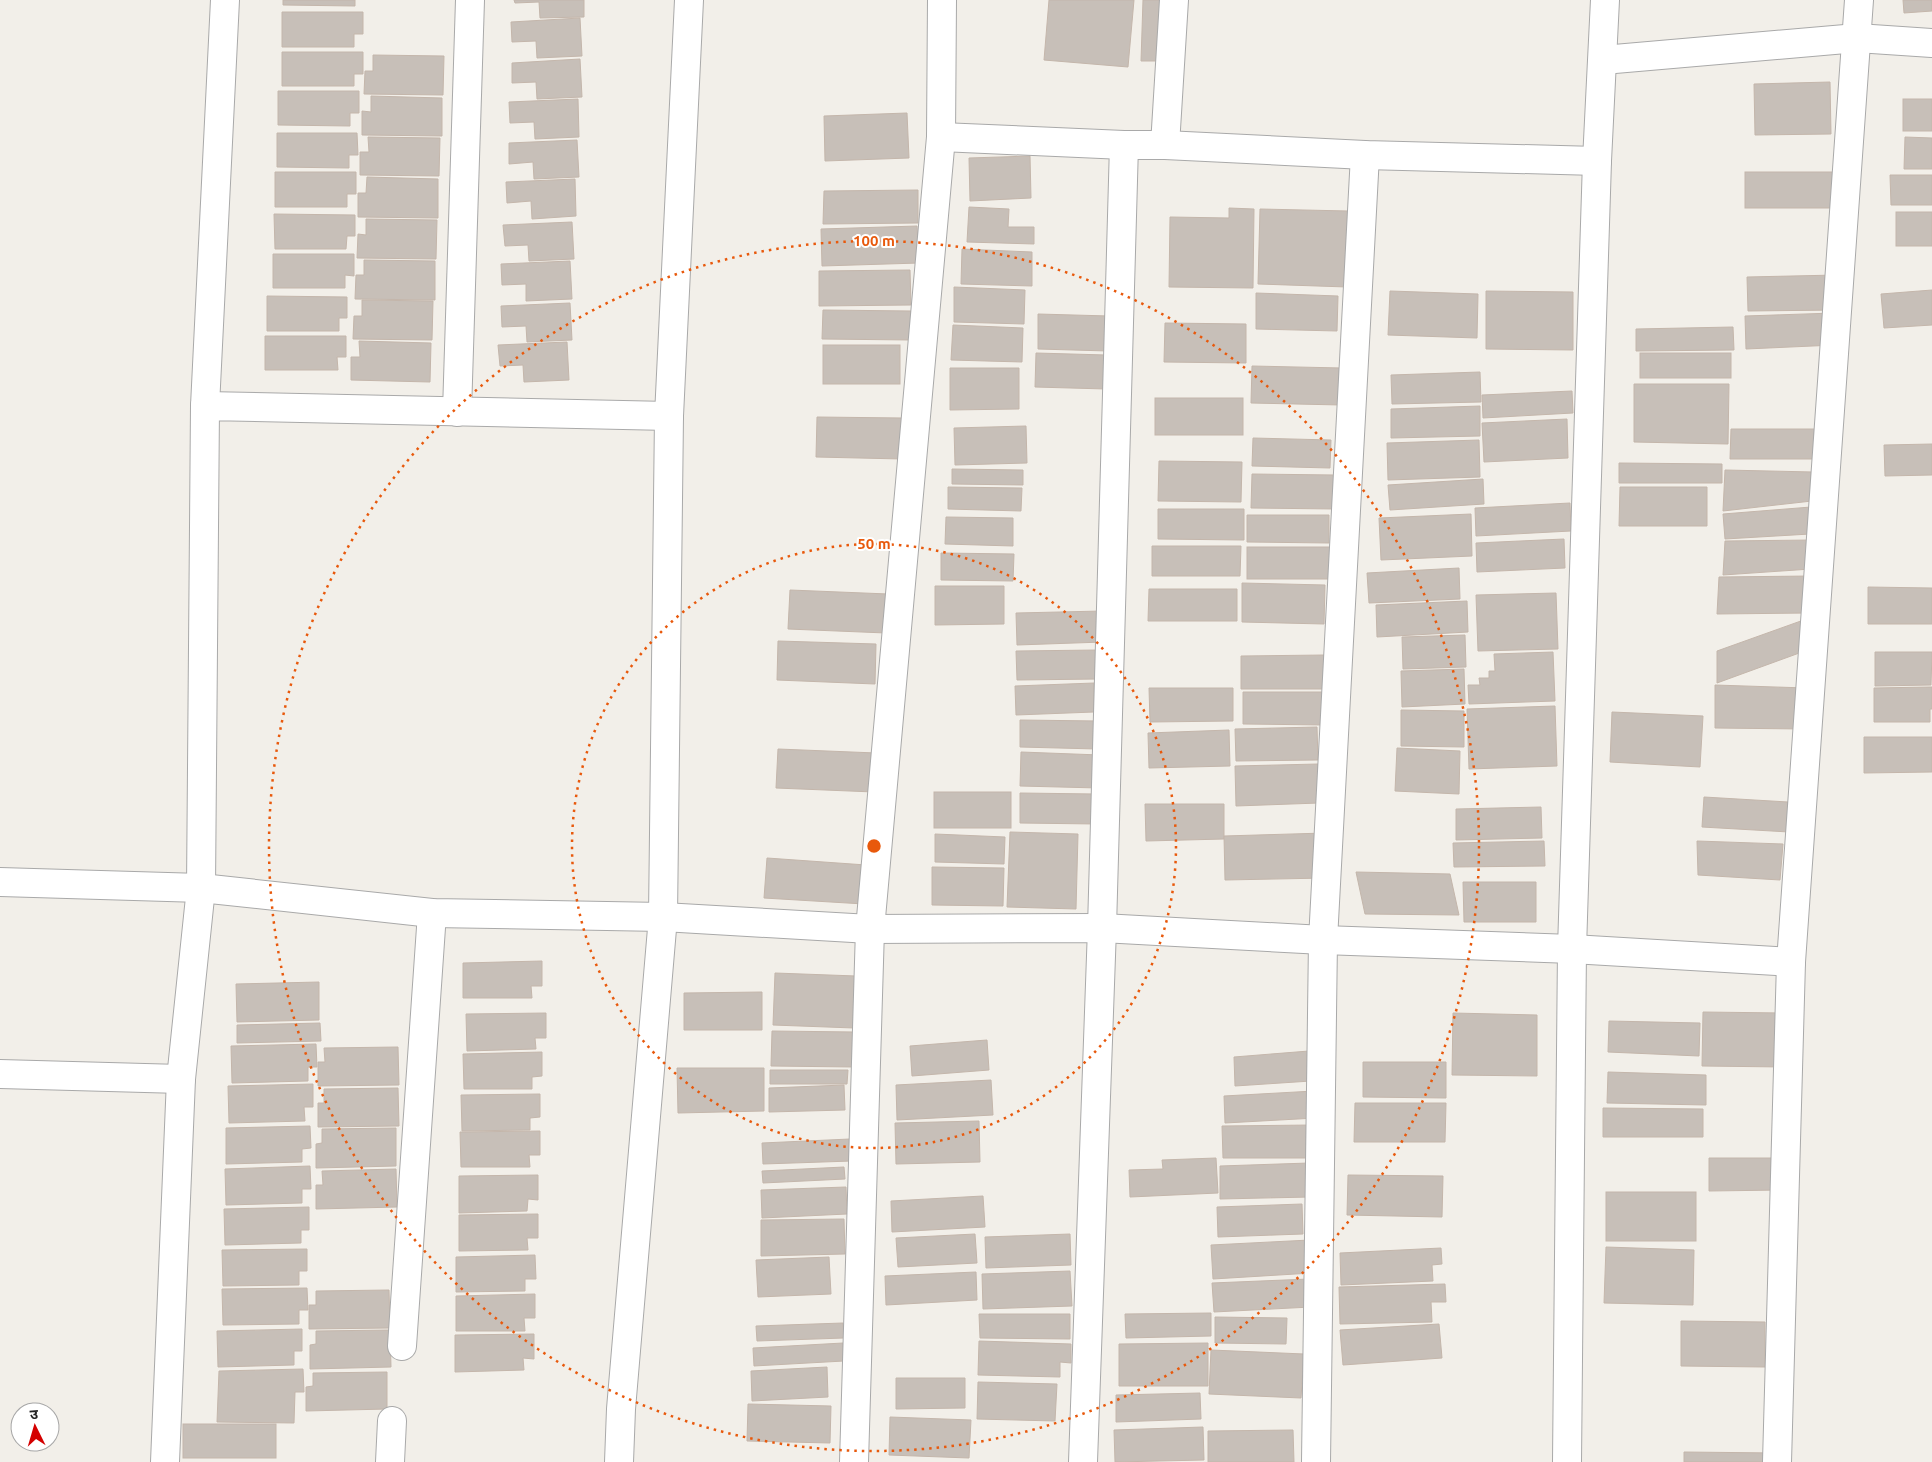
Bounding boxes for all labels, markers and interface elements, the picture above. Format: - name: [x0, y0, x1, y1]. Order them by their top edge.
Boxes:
- text: 100 m: [853, 232, 895, 249]
- text: 50 m: [857, 535, 891, 552]
- centre of rings: [865, 837, 883, 855]
- north arrow: [10, 1402, 60, 1452]
- text: उ: [29, 1406, 39, 1422]

